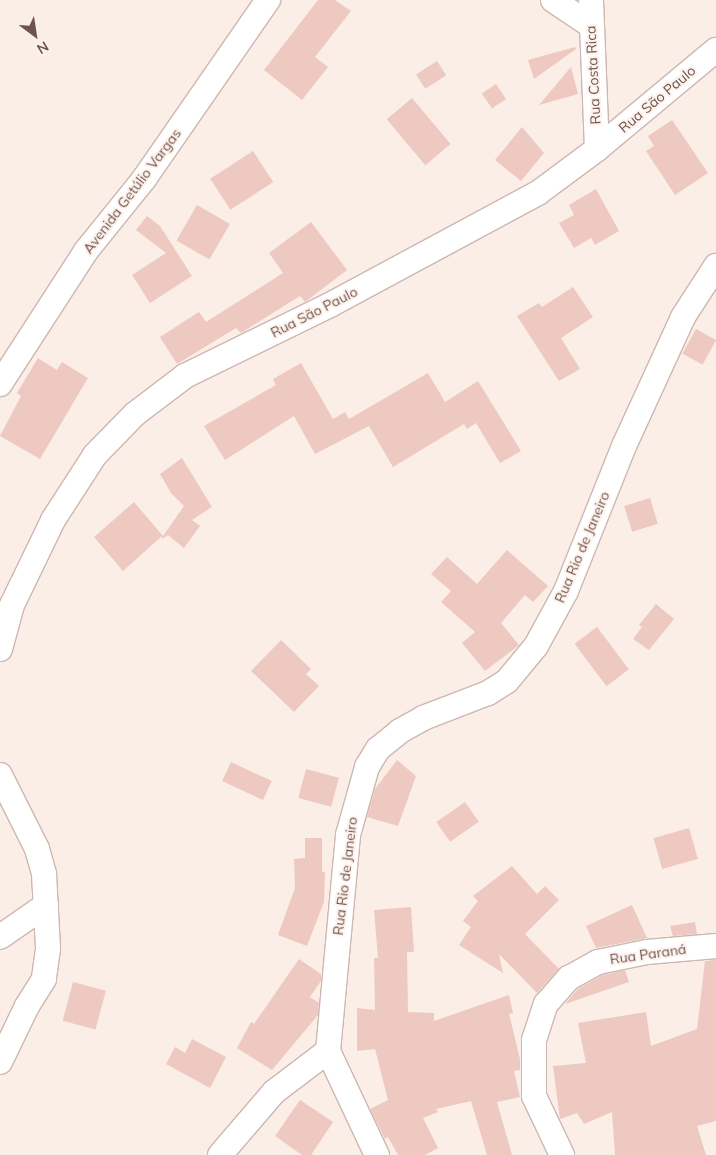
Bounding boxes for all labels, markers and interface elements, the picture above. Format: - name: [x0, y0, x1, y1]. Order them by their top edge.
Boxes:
- north arrow: [10, 10, 60, 60]
- street label: Rua Costa Rica: [582, 25, 604, 125]
- text: N: [34, 37, 52, 58]
- street label: Rua São Paulo: [615, 62, 699, 136]
- street label: Avenida Getúlio Vargas: [80, 125, 184, 257]
- street label: Rua São Paulo: [268, 283, 360, 341]
- street label: Rua Rio de Janeiro: [551, 489, 613, 605]
- street label: Rua Rio de Janeiro: [329, 816, 361, 936]
- street label: Rua Paraná: [609, 940, 687, 968]

